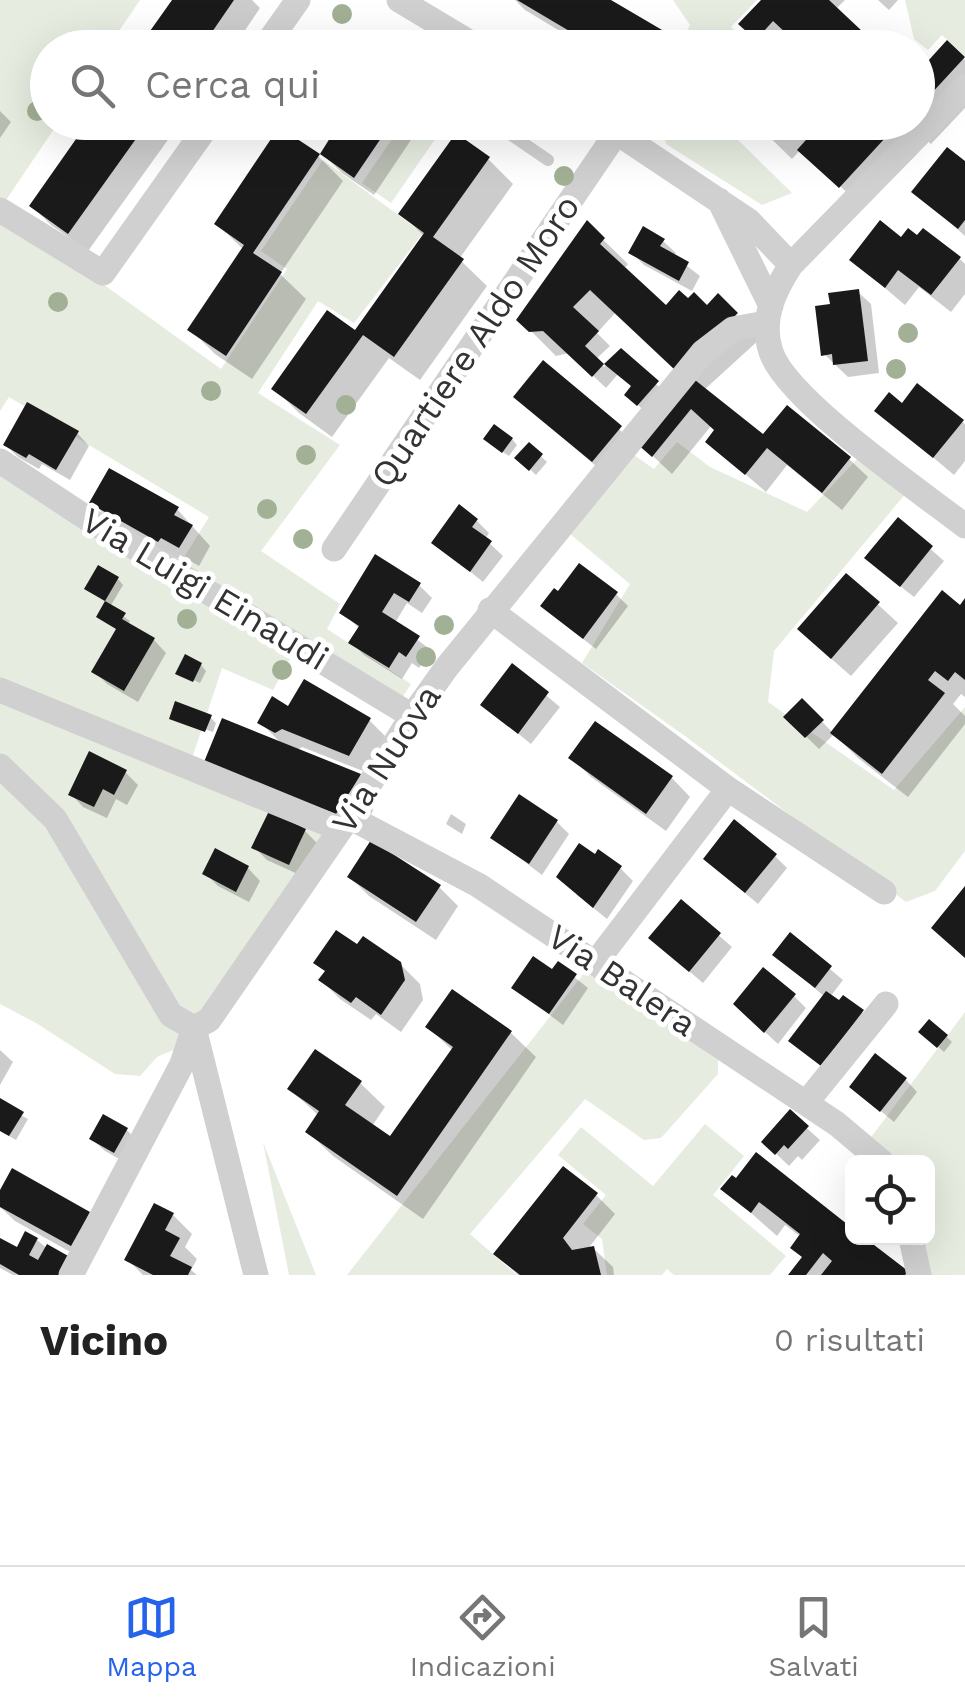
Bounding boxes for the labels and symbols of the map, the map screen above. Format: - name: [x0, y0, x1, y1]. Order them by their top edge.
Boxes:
- street label: Quartiere Aldo Moro: [362, 187, 588, 495]
- street label: Via Luigi Einaudi: [74, 499, 336, 679]
- street label: Via Nuova: [323, 677, 449, 841]
- street label: Via Balera: [540, 915, 704, 1045]

